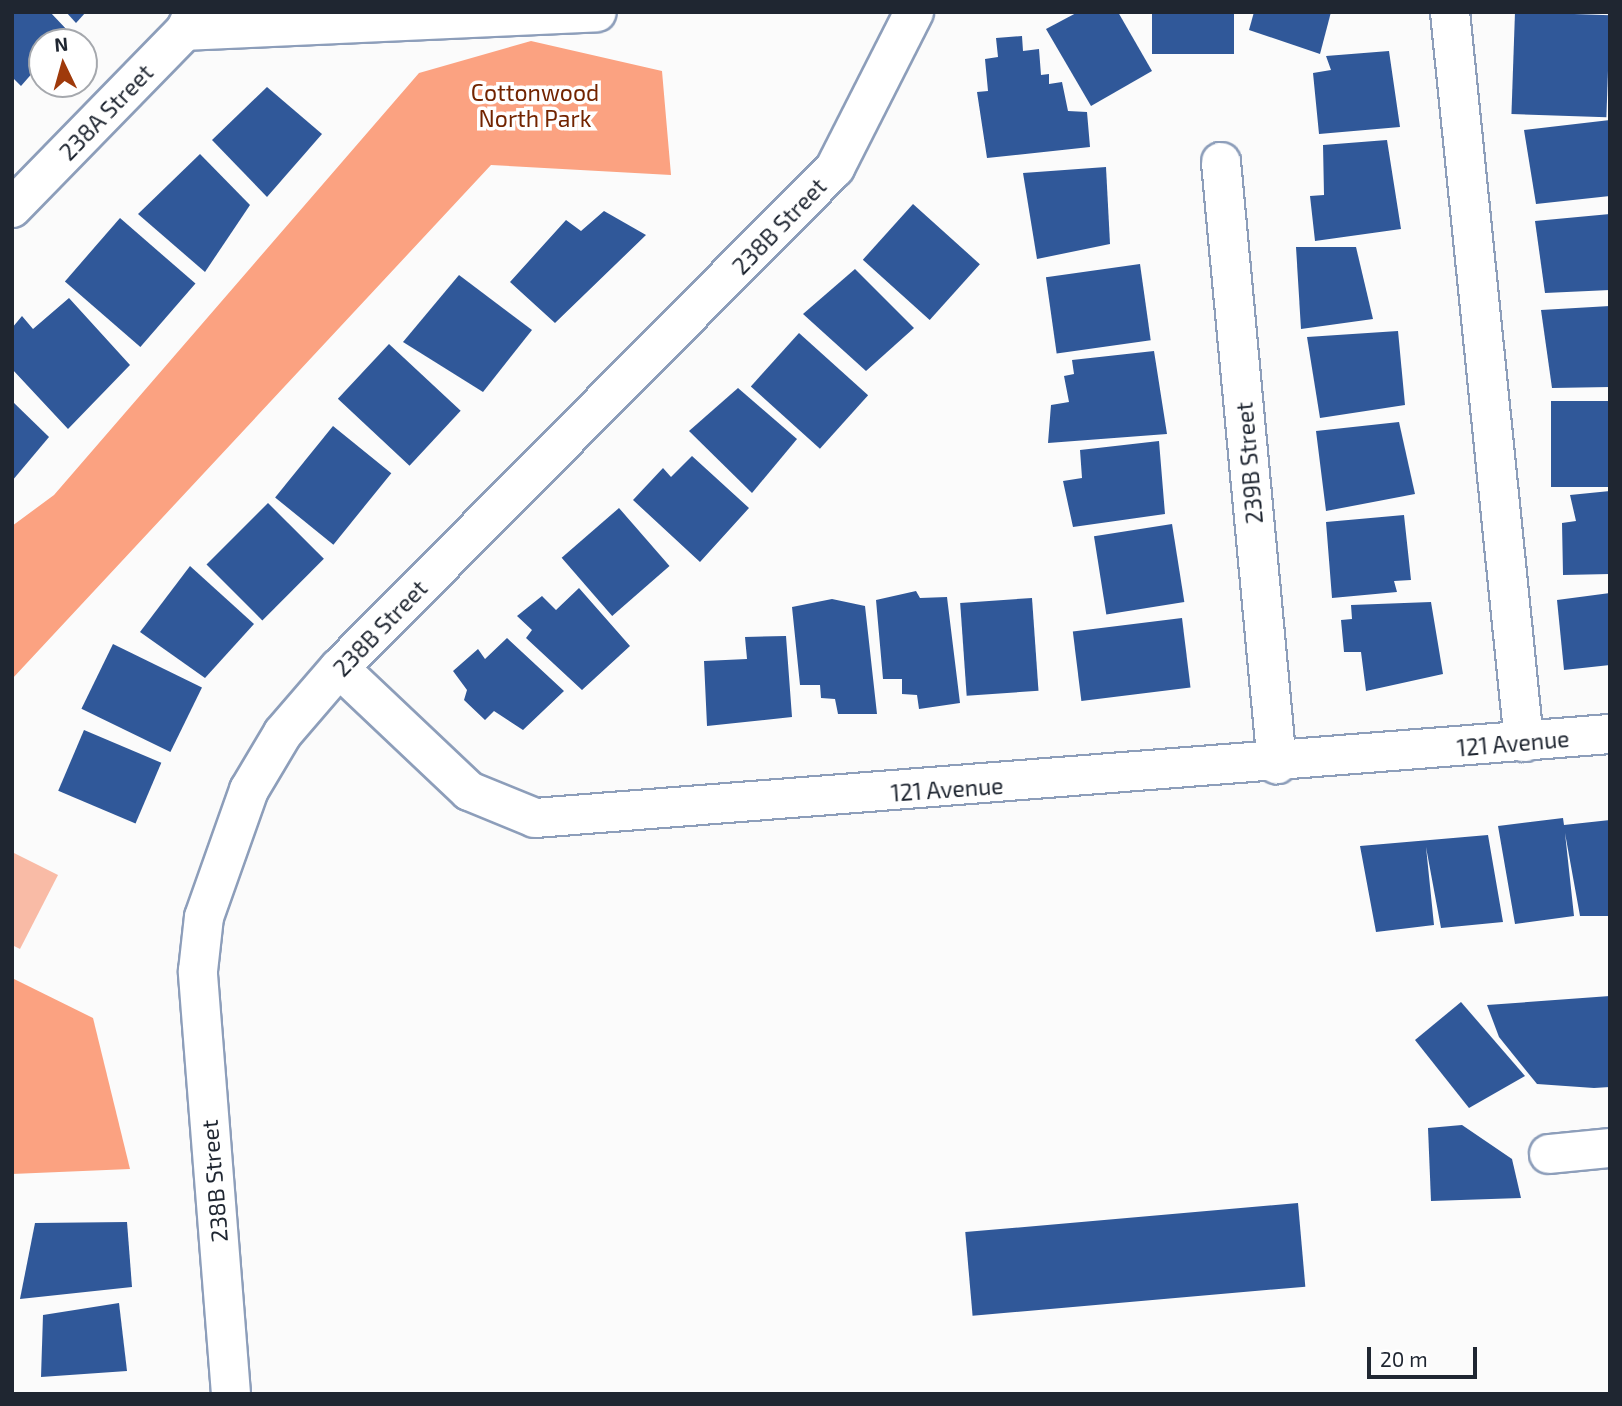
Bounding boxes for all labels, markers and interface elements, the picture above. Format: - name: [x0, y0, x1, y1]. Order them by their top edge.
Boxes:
- north arrow: [28, 28, 98, 98]
- text: N: [53, 32, 69, 56]
- street label: 238A Street: [53, 58, 159, 166]
- park label: Cottonwood North Park: [471, 78, 599, 132]
- street label: 238B Street: [726, 172, 832, 280]
- street label: 239B Street: [1230, 401, 1268, 525]
- street label: 238B Street: [327, 574, 433, 682]
- street label: 121 Avenue: [1455, 724, 1571, 762]
- street label: 121 Avenue: [889, 771, 1005, 807]
- street label: 238B Street: [195, 1119, 233, 1243]
- scale bar: [1370, 1332, 1480, 1376]
- text: 20 m: [1380, 1346, 1428, 1371]

